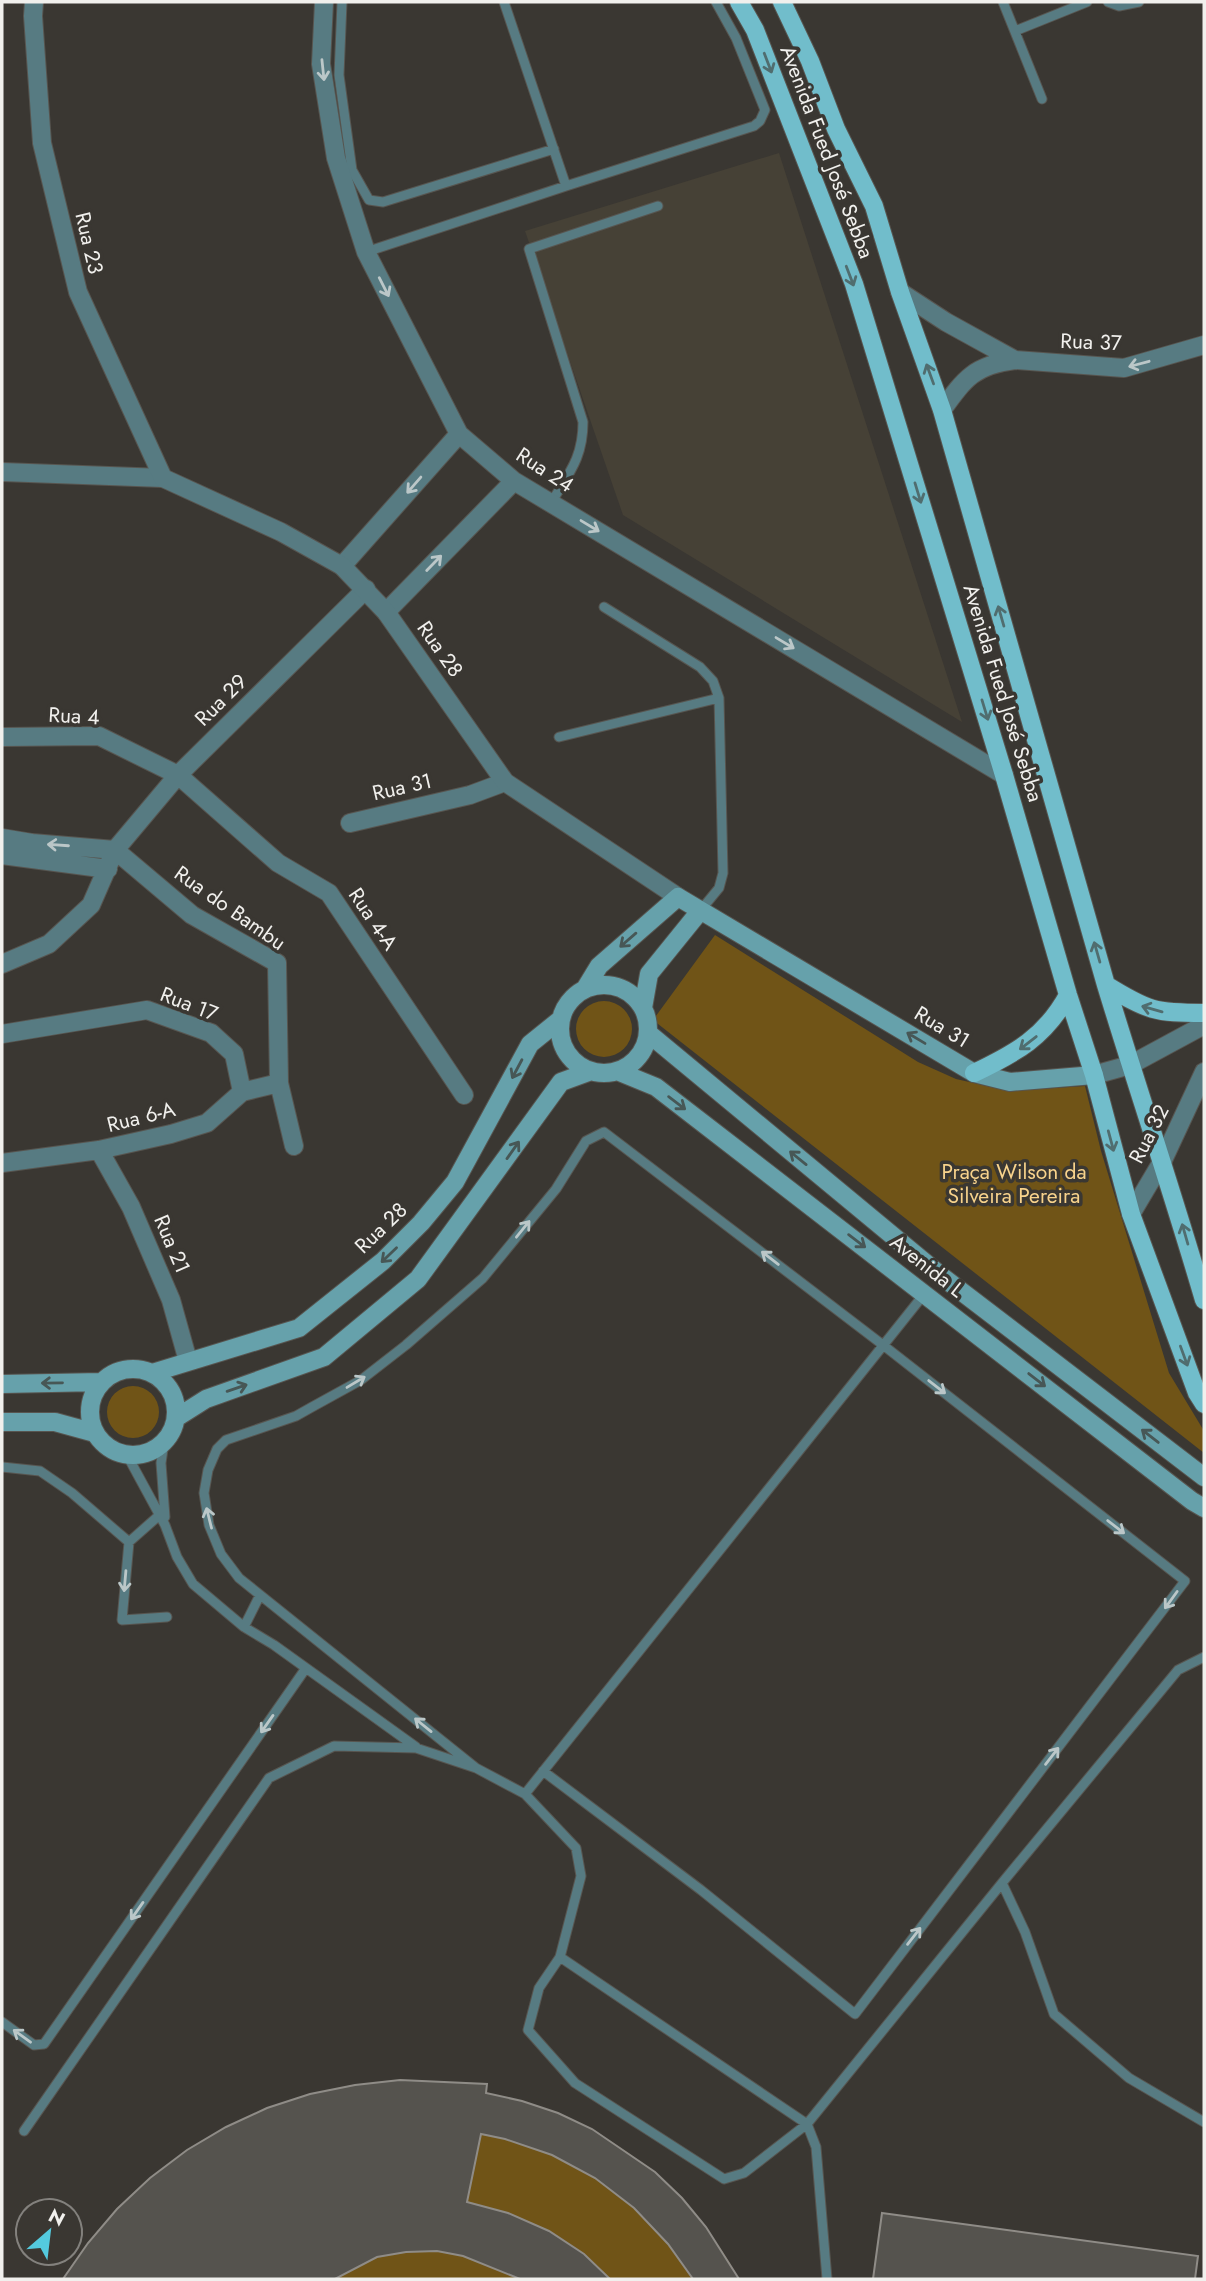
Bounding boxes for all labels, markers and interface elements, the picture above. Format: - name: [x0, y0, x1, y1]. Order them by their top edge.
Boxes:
- street label: Avenida Fued José Sebba: [772, 41, 882, 263]
- one-way arrow: [763, 52, 775, 74]
- one-way arrow: [317, 58, 330, 81]
- street label: Rua 23: [67, 209, 111, 277]
- one-way arrow: [845, 264, 858, 286]
- one-way arrow: [377, 276, 391, 297]
- street label: Rua 37: [1060, 326, 1122, 358]
- one-way arrow: [1128, 358, 1151, 371]
- one-way arrow: [922, 364, 935, 386]
- street label: Rua 24: [510, 440, 580, 500]
- one-way arrow: [406, 476, 422, 494]
- one-way arrow: [912, 481, 925, 503]
- one-way arrow: [580, 519, 600, 533]
- one-way arrow: [425, 555, 442, 572]
- street label: Avenida Fued José Sebba: [956, 581, 1050, 805]
- one-way arrow: [994, 605, 1007, 627]
- street label: Rua 28: [410, 615, 470, 683]
- one-way arrow: [775, 637, 795, 651]
- street label: Rua 29: [188, 667, 254, 733]
- one-way arrow: [979, 699, 992, 721]
- street label: Rua 4: [48, 700, 100, 732]
- street label: Rua 31: [369, 766, 435, 808]
- one-way arrow: [47, 838, 70, 851]
- street label: Rua do Bambu: [168, 858, 292, 958]
- street label: Rua 4-A: [341, 882, 405, 956]
- one-way arrow: [620, 932, 638, 948]
- one-way arrow: [1090, 941, 1103, 963]
- street label: Rua 17: [156, 979, 222, 1029]
- street label: Rua 31: [909, 999, 975, 1055]
- one-way arrow: [1142, 1002, 1164, 1015]
- one-way arrow: [906, 1030, 926, 1044]
- one-way arrow: [1020, 1035, 1038, 1050]
- one-way arrow: [509, 1058, 523, 1079]
- street label: Rua 6-A: [104, 1094, 179, 1140]
- one-way arrow: [667, 1095, 685, 1110]
- street label: Rua 32: [1121, 1099, 1177, 1169]
- one-way arrow: [1106, 1129, 1119, 1151]
- one-way arrow: [505, 1141, 520, 1160]
- one-way arrow: [790, 1150, 808, 1166]
- park label: Praça Wilson da Silveira Pereira: [941, 1157, 1087, 1211]
- street label: Rua 28: [348, 1195, 414, 1261]
- street label: Rua 21: [146, 1210, 198, 1278]
- one-way arrow: [515, 1221, 531, 1239]
- one-way arrow: [1178, 1223, 1191, 1245]
- street label: Avenida L: [884, 1227, 971, 1305]
- one-way arrow: [847, 1234, 866, 1249]
- one-way arrow: [380, 1246, 397, 1263]
- one-way arrow: [762, 1251, 780, 1266]
- one-way arrow: [1178, 1345, 1191, 1367]
- one-way arrow: [1028, 1373, 1046, 1388]
- one-way arrow: [345, 1375, 365, 1389]
- one-way arrow: [40, 1376, 63, 1390]
- one-way arrow: [927, 1379, 945, 1394]
- one-way arrow: [225, 1381, 247, 1393]
- one-way arrow: [1141, 1428, 1159, 1443]
- one-way arrow: [202, 1507, 215, 1530]
- one-way arrow: [1106, 1519, 1124, 1534]
- one-way arrow: [119, 1569, 132, 1592]
- one-way arrow: [1164, 1590, 1178, 1609]
- one-way arrow: [260, 1714, 274, 1733]
- one-way arrow: [414, 1718, 432, 1733]
- one-way arrow: [1045, 1747, 1060, 1765]
- one-way arrow: [130, 1901, 144, 1920]
- one-way arrow: [906, 1928, 921, 1946]
- one-way arrow: [13, 2029, 32, 2044]
- north arrow: [14, 2197, 84, 2267]
- text: N: [44, 2202, 70, 2233]

